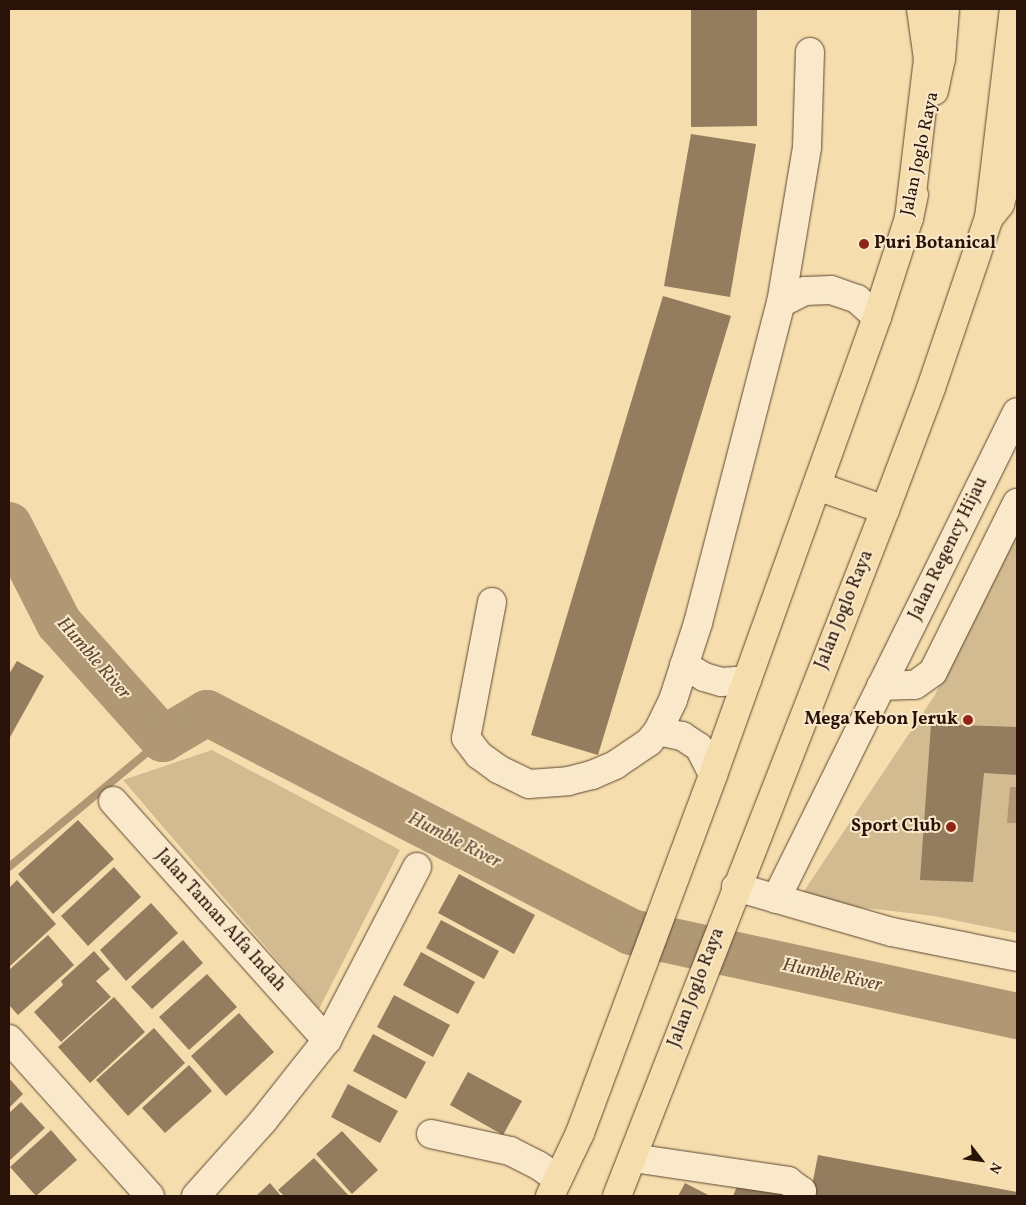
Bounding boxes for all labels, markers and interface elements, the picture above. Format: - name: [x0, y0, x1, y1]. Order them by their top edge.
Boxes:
- street label: Jalan Joglo Raya: [897, 90, 945, 218]
- place label: Puri Botanical: [874, 233, 996, 255]
- marker: Puri Botanical: [858, 238, 870, 250]
- street label: Jalan Regency Hijau: [905, 474, 993, 624]
- street label: Jalan Joglo Raya: [811, 547, 879, 673]
- water label: Humble River: [51, 613, 135, 705]
- place label: Mega Kebon Jeruk: [804, 709, 958, 731]
- marker: Mega Kebon Jeruk: [962, 714, 974, 726]
- water label: Humble River: [404, 808, 504, 874]
- place label: Sport Club: [851, 816, 941, 838]
- marker: Sport Club: [945, 821, 957, 833]
- street label: Jalan Taman Alfa Indah: [150, 845, 290, 997]
- street label: Jalan Joglo Raya: [664, 925, 730, 1051]
- water label: Humble River: [780, 954, 884, 998]
- north arrow: [956, 1135, 1006, 1185]
- text: N: [984, 1159, 1005, 1177]

